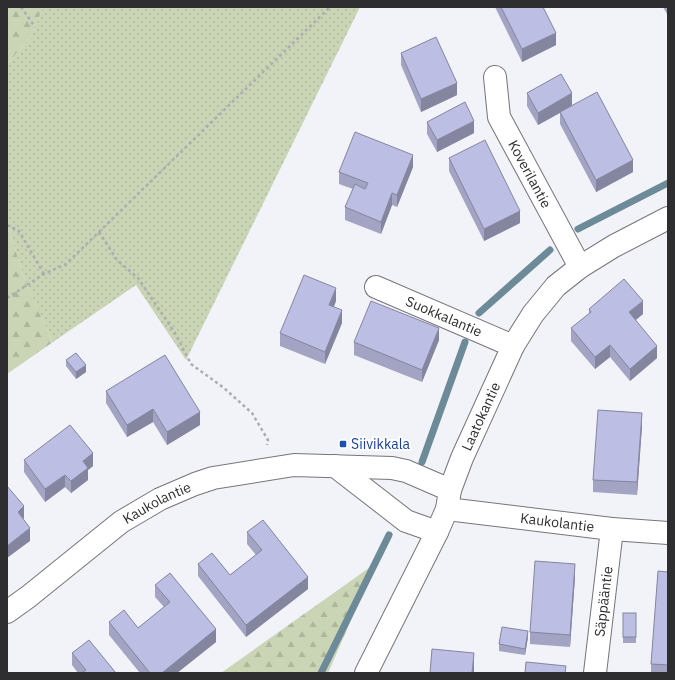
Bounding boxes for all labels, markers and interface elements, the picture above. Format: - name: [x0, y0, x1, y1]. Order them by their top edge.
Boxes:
- street label: Koverilantie: [504, 137, 556, 211]
- street label: Suokkalantie: [403, 292, 485, 341]
- street label: Laatokantie: [457, 379, 504, 454]
- place label: Siivikkala: [351, 435, 410, 453]
- marker: Siivikkala: [338, 439, 348, 449]
- street label: Kaukolantie: [119, 478, 194, 528]
- street label: Kaukolantie: [519, 509, 596, 536]
- street label: Säppääntie: [590, 565, 617, 638]

